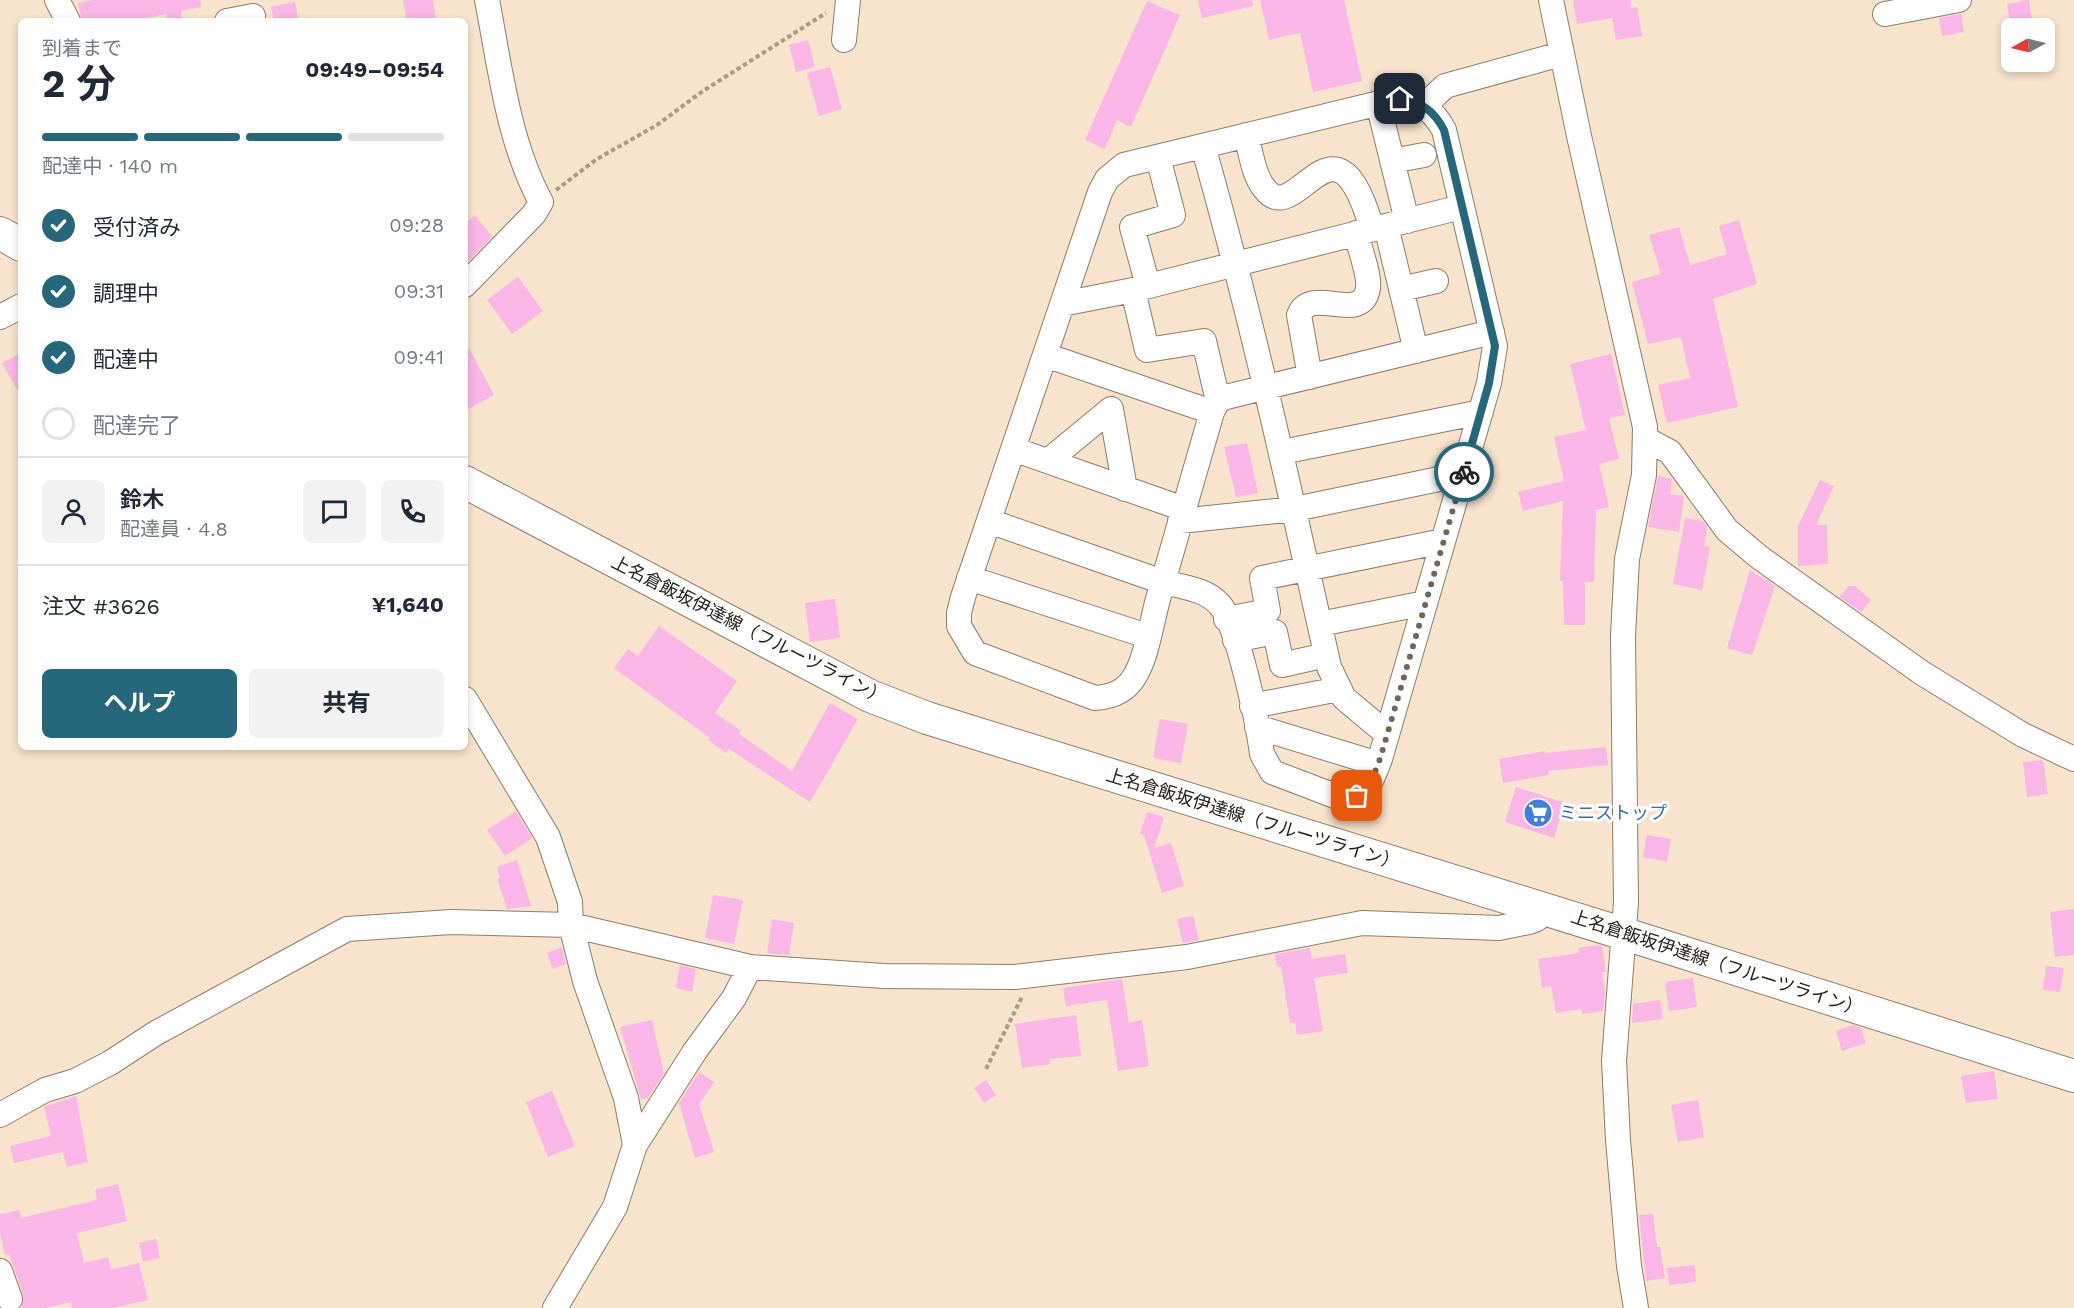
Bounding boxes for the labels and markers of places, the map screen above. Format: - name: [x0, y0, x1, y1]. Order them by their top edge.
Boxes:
- pin: [1374, 73, 1425, 124]
- pin: [1331, 770, 1382, 821]
- supermarket icon: ミニストップ: [1522, 797, 1554, 829]
- place label: ミニストップ: [1559, 802, 1667, 823]

